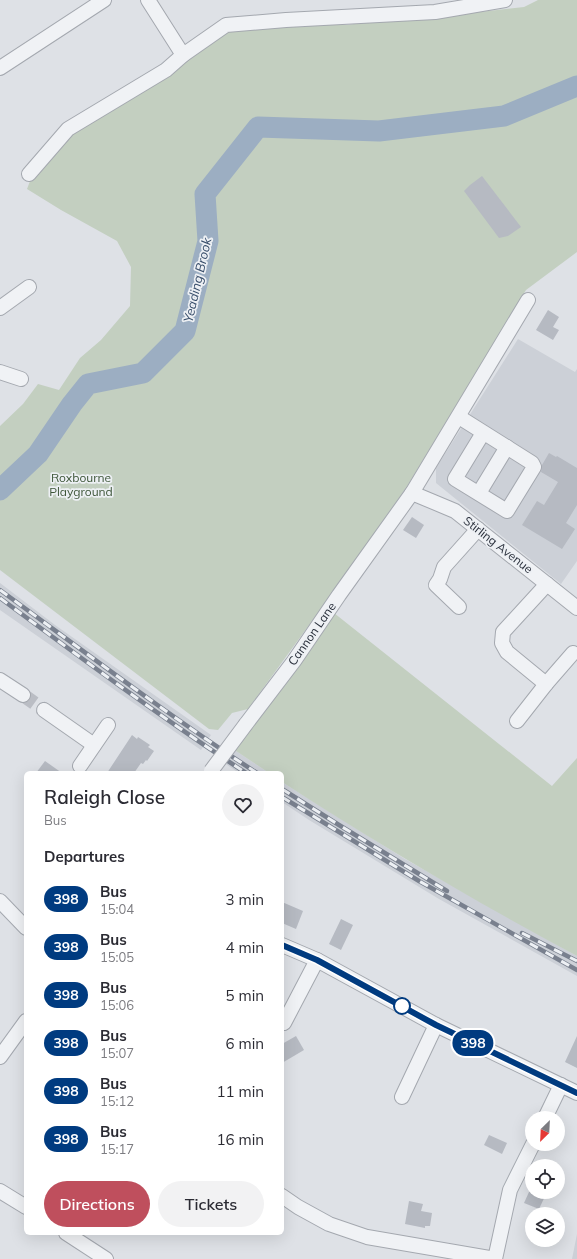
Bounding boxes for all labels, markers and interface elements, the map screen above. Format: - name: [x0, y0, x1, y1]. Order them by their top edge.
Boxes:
- water label: Yeading Brook: [179, 236, 215, 324]
- park label: Roxbourne Playground: [49, 470, 113, 499]
- street label: Stirling Avenue: [461, 513, 536, 576]
- street label: Cannon Lane: [284, 599, 339, 668]
- button: heart: [222, 784, 264, 826]
- text: Raleigh Close: [44, 785, 165, 809]
- text: Bus: [44, 812, 67, 828]
- text: Departures: [44, 847, 125, 866]
- text: Bus: [100, 882, 127, 901]
- text: 398: [53, 890, 79, 908]
- text: 3 min: [226, 890, 264, 909]
- text: 15:04: [100, 901, 134, 917]
- text: Bus: [100, 930, 127, 949]
- text: 398: [53, 938, 79, 956]
- text: 4 min: [226, 938, 264, 957]
- text: 15:05: [100, 949, 134, 965]
- text: Bus: [100, 978, 127, 997]
- text: 398: [53, 986, 79, 1004]
- text: 5 min: [226, 986, 264, 1005]
- text: 15:06: [100, 997, 134, 1013]
- unlabelled marker: [393, 997, 411, 1015]
- text: Bus: [100, 1026, 127, 1045]
- line badge: 398: [450, 1030, 496, 1056]
- text: 398: [53, 1034, 79, 1052]
- text: 6 min: [226, 1034, 264, 1053]
- text: 398: [460, 1034, 486, 1052]
- text: 15:07: [100, 1045, 134, 1061]
- text: Bus: [100, 1074, 127, 1093]
- text: 398: [53, 1082, 79, 1100]
- text: 11 min: [217, 1082, 264, 1101]
- text: 15:12: [100, 1093, 134, 1109]
- north arrow: [525, 1111, 565, 1151]
- map controls: [525, 1111, 565, 1247]
- text: Bus: [100, 1122, 127, 1141]
- text: 398: [53, 1130, 79, 1148]
- text: 16 min: [217, 1130, 264, 1149]
- text: 15:17: [100, 1141, 134, 1157]
- button: locate: [525, 1159, 565, 1199]
- button: Directions: [44, 1181, 150, 1227]
- button: Tickets: [158, 1181, 264, 1227]
- button: layers: [525, 1207, 565, 1247]

